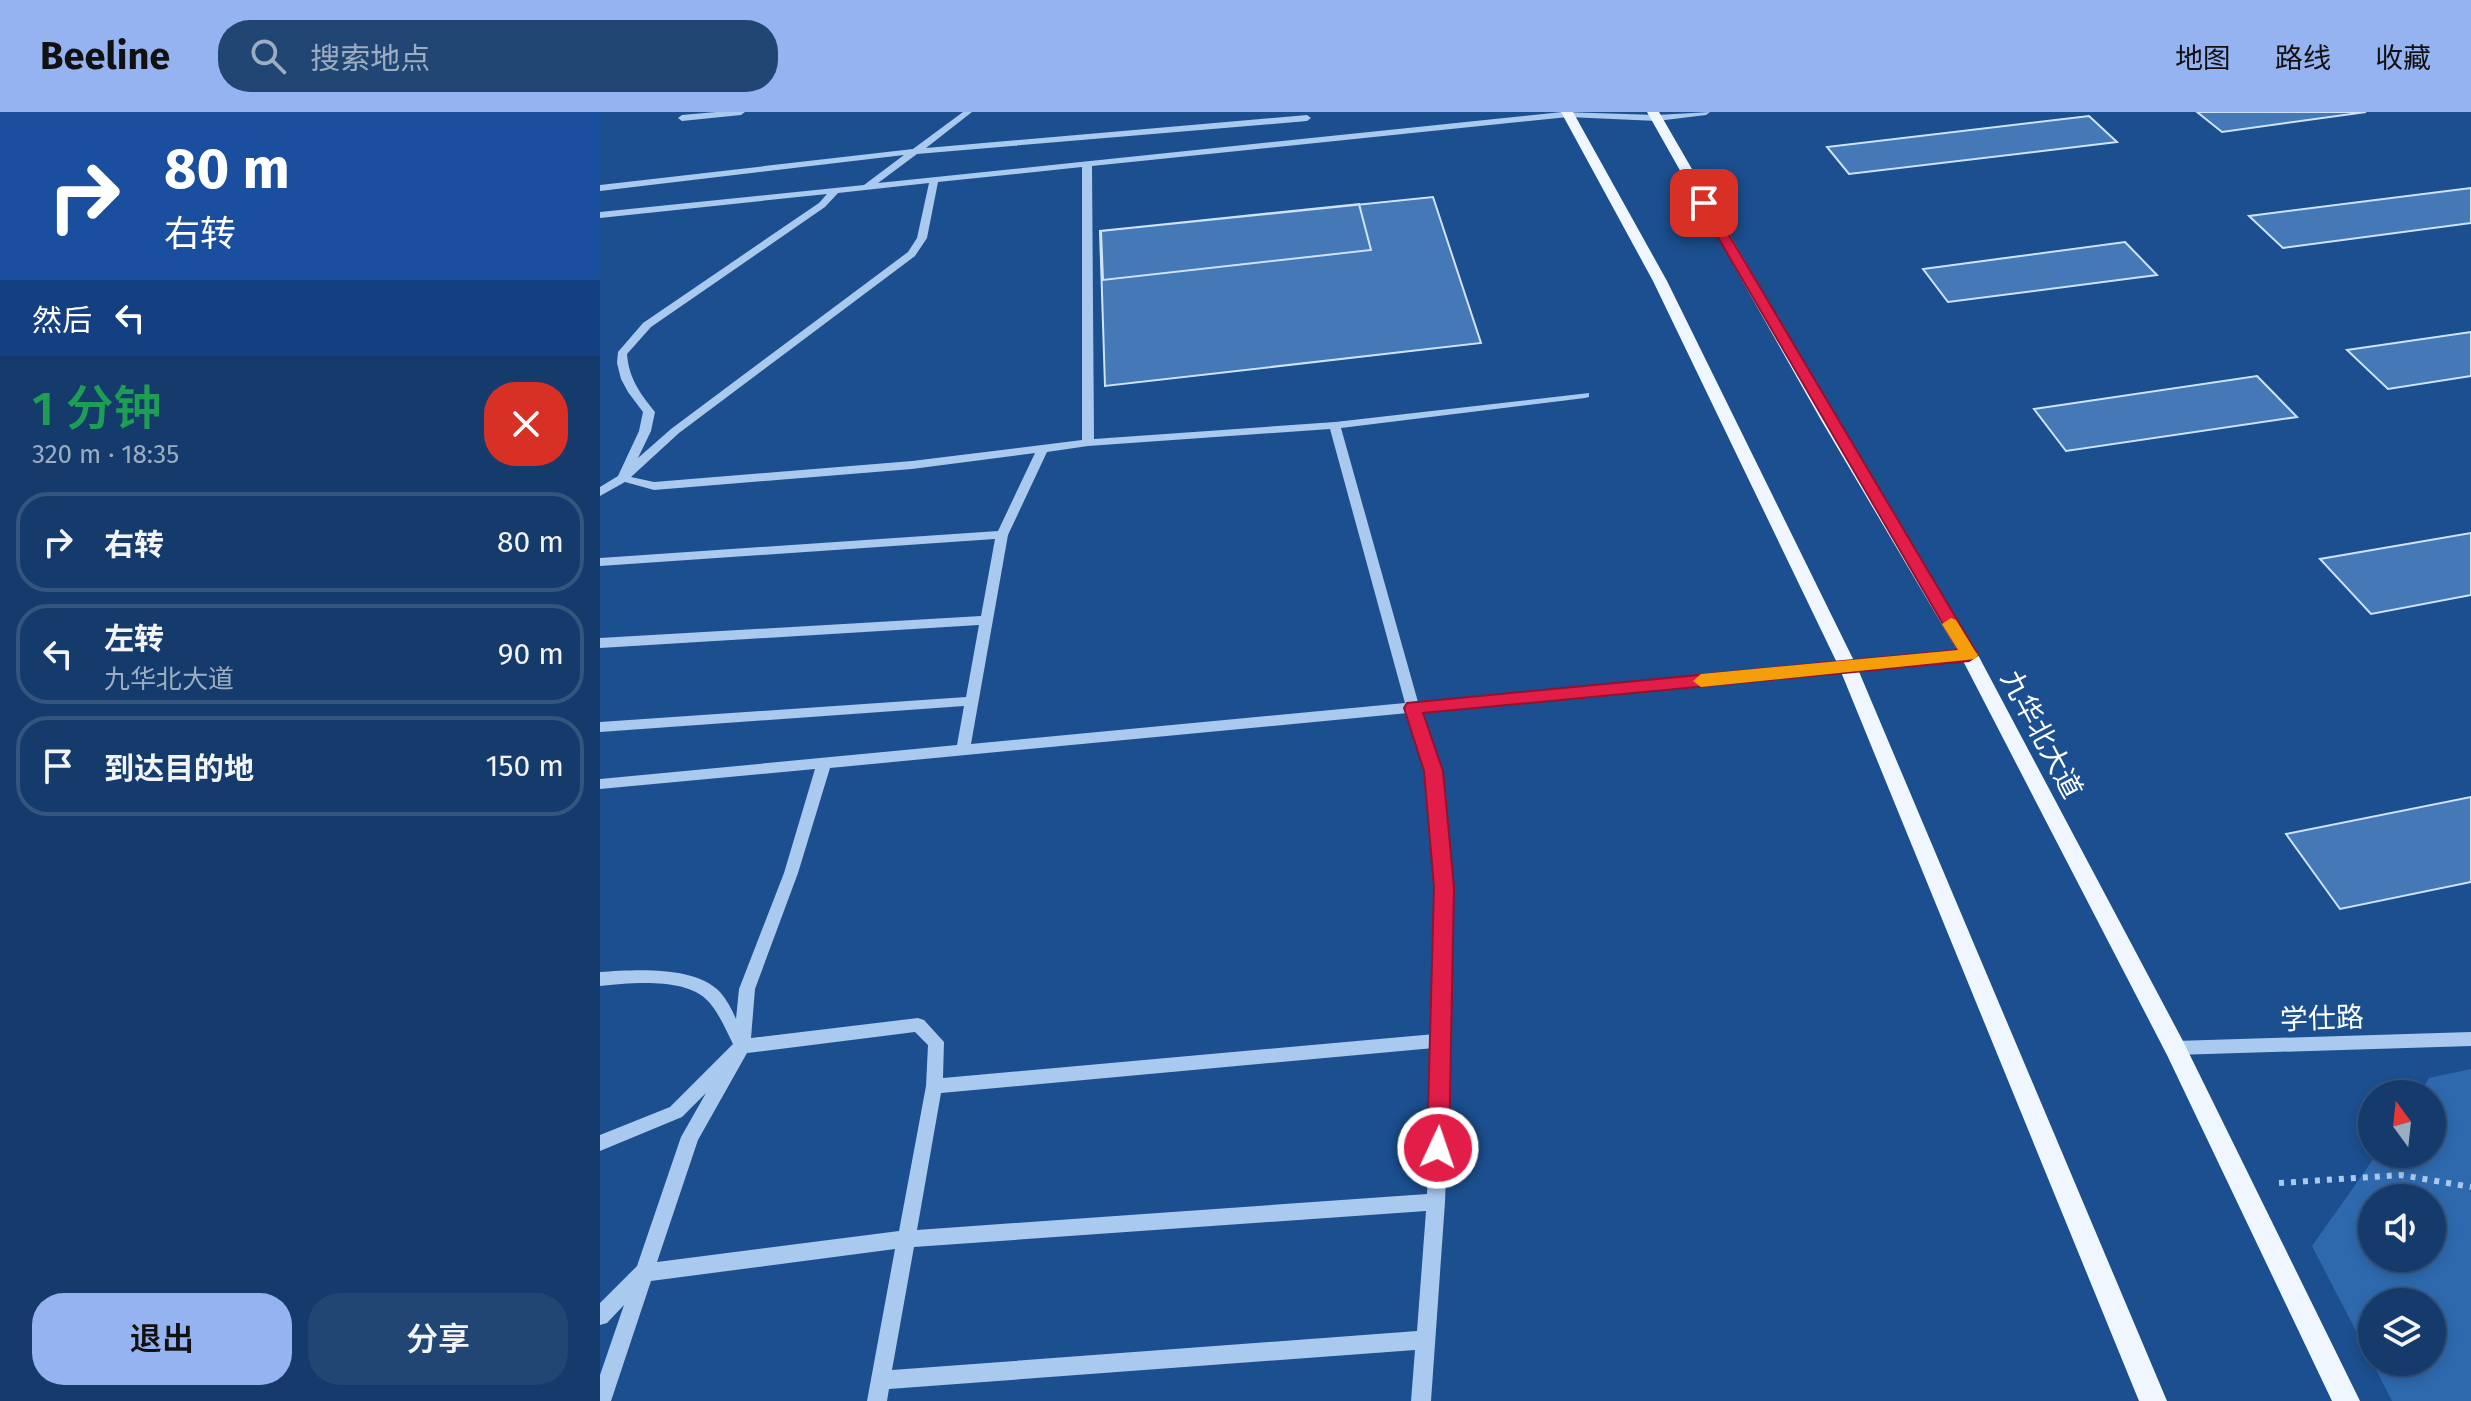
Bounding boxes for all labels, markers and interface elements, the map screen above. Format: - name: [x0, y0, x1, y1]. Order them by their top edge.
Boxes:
- search box: [218, 20, 778, 92]
- text: Beeline: [40, 33, 170, 79]
- icon: search: [246, 34, 290, 78]
- text: 搜索地点: [310, 41, 430, 77]
- text: 地图: [2175, 42, 2231, 75]
- text: 路线: [2275, 42, 2331, 75]
- text: 收藏: [2375, 42, 2431, 75]
- text: 80 m: [164, 136, 290, 203]
- icon: right: [32, 144, 136, 248]
- pin: [1670, 169, 1738, 237]
- icon: arrive: [1682, 181, 1726, 225]
- text: 右转: [164, 212, 236, 256]
- icon: left: [108, 296, 152, 340]
- text: 然后: [32, 303, 92, 339]
- text: 1 分钟: [32, 380, 162, 438]
- button: close: [484, 382, 568, 466]
- text: 320 m · 18:35: [32, 439, 179, 470]
- icon: right: [36, 520, 80, 564]
- text: 80 m: [497, 524, 564, 560]
- text: 右转: [104, 527, 164, 563]
- text: 左转: [104, 621, 164, 657]
- icon: left: [36, 632, 80, 676]
- text: 90 m: [498, 636, 564, 672]
- text: 九华北大道: [104, 664, 234, 695]
- street label: 九华北大道: [1994, 665, 2089, 804]
- icon: arrive: [36, 744, 80, 788]
- text: 150 m: [486, 748, 564, 784]
- text: 到达目的地: [104, 751, 254, 787]
- street label: 学仕路: [2279, 1001, 2365, 1036]
- north arrow: [2358, 1080, 2446, 1168]
- map controls: [2358, 1080, 2446, 1376]
- position arrow: [1396, 1106, 1480, 1190]
- button: sound: [2358, 1184, 2446, 1272]
- button: layers: [2358, 1288, 2446, 1376]
- button: 退出: [32, 1293, 292, 1385]
- button: 分享: [308, 1293, 568, 1385]

